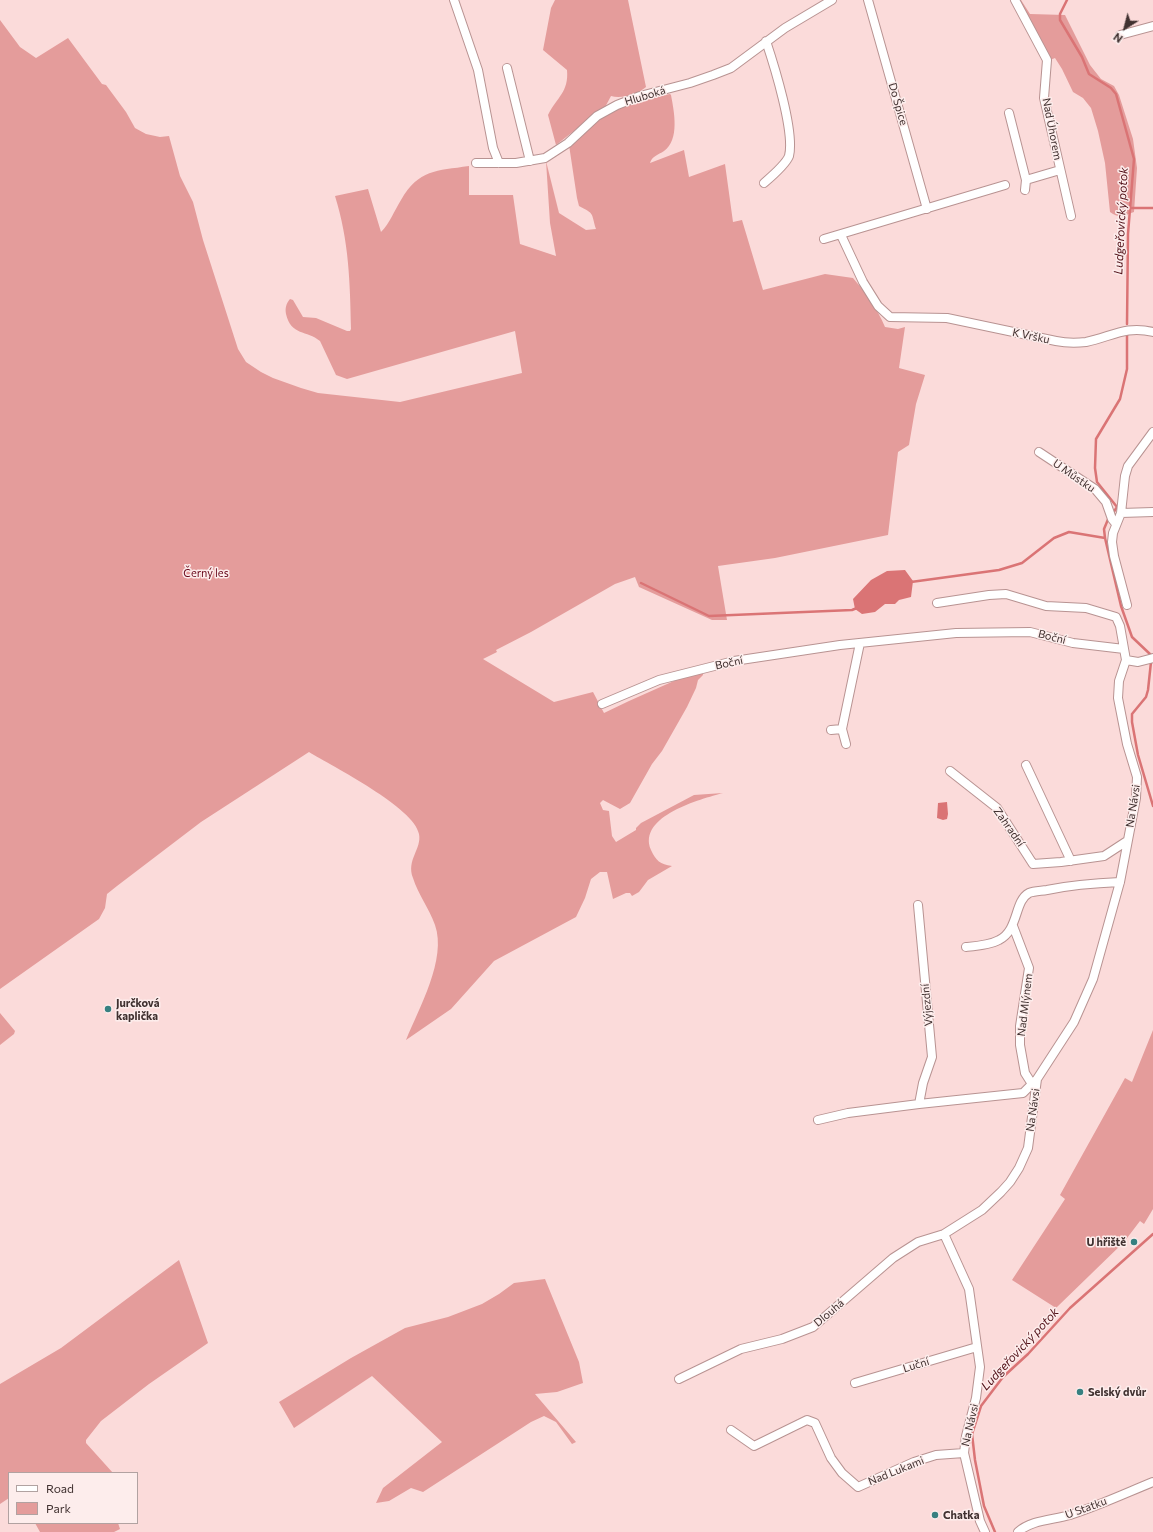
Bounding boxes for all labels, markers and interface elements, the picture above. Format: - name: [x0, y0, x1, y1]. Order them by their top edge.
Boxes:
- north arrow: [1105, 8, 1145, 48]
- text: N: [1110, 30, 1125, 46]
- street label: Do Špice: [886, 81, 910, 127]
- street label: Hluboká: [623, 84, 667, 108]
- street label: Nad Úhorem: [1040, 97, 1064, 161]
- water label: Ludgeřovický potok: [1111, 167, 1131, 275]
- street label: K Vršku: [1011, 326, 1051, 346]
- street label: U Můstku: [1050, 457, 1098, 495]
- park label: Černý les: [183, 566, 229, 580]
- street label: Boční: [1037, 627, 1067, 647]
- street label: Boční: [714, 654, 744, 672]
- street label: Na Návsi: [1123, 784, 1143, 828]
- street label: Zahradní: [991, 805, 1027, 849]
- street label: Nad Mlýnem: [1015, 973, 1035, 1037]
- street label: Výjezdní: [919, 983, 935, 1027]
- place label: Jurčková kaplička: [116, 996, 159, 1022]
- marker: Jurčková kaplička: [103, 1004, 113, 1014]
- street label: Na Návsi: [1023, 1088, 1043, 1132]
- place label: U hřiště: [1086, 1235, 1126, 1249]
- marker: U hřiště: [1129, 1237, 1139, 1247]
- street label: Dlouhá: [811, 1296, 847, 1330]
- water label: Ludgeřovický potok: [978, 1305, 1062, 1393]
- street label: Luční: [901, 1355, 931, 1375]
- place label: Selský dvůr: [1088, 1385, 1146, 1399]
- marker: Selský dvůr: [1075, 1387, 1085, 1397]
- street label: Na Návsi: [959, 1402, 981, 1448]
- street label: Nad Lukami: [866, 1454, 926, 1488]
- legend: [8, 1472, 138, 1524]
- text: Road: [46, 1481, 74, 1495]
- street label: U Statku: [1063, 1494, 1109, 1522]
- text: Park: [46, 1501, 71, 1515]
- place label: Chatka: [943, 1508, 979, 1522]
- marker: Chatka: [930, 1510, 940, 1520]

